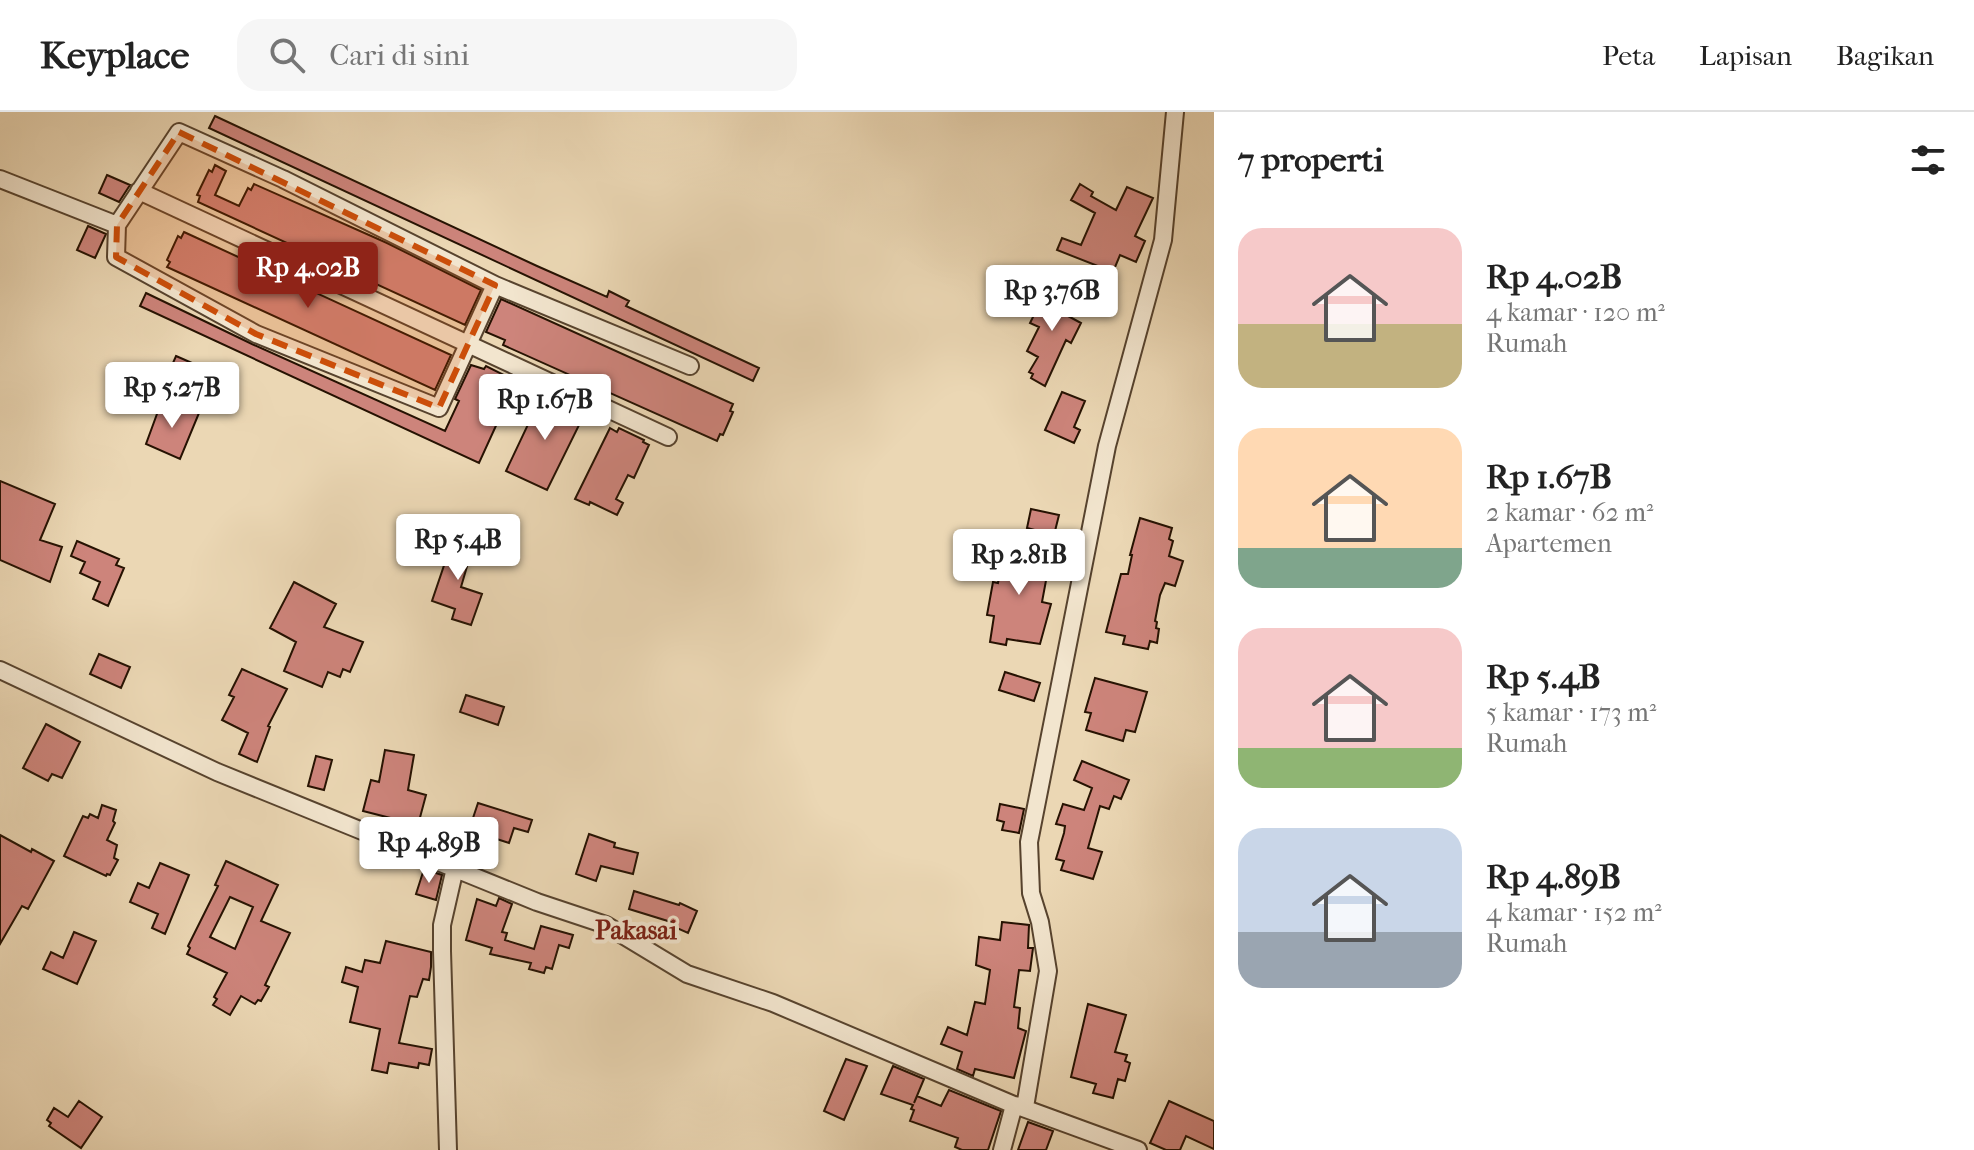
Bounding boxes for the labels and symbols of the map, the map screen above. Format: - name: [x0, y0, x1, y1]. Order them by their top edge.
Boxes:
- pin: Rp 4.02B: [225, 242, 391, 310]
- pin: Rp 3.76B: [969, 265, 1135, 333]
- pin: Rp 5.27B: [89, 362, 255, 430]
- pin: Rp 1.67B: [462, 374, 628, 442]
- pin: Rp 5.4B: [384, 514, 532, 582]
- pin: Rp 2.81B: [936, 529, 1102, 597]
- pin: Rp 4.89B: [346, 817, 512, 885]
- district label: Pakasai: [595, 915, 677, 946]

